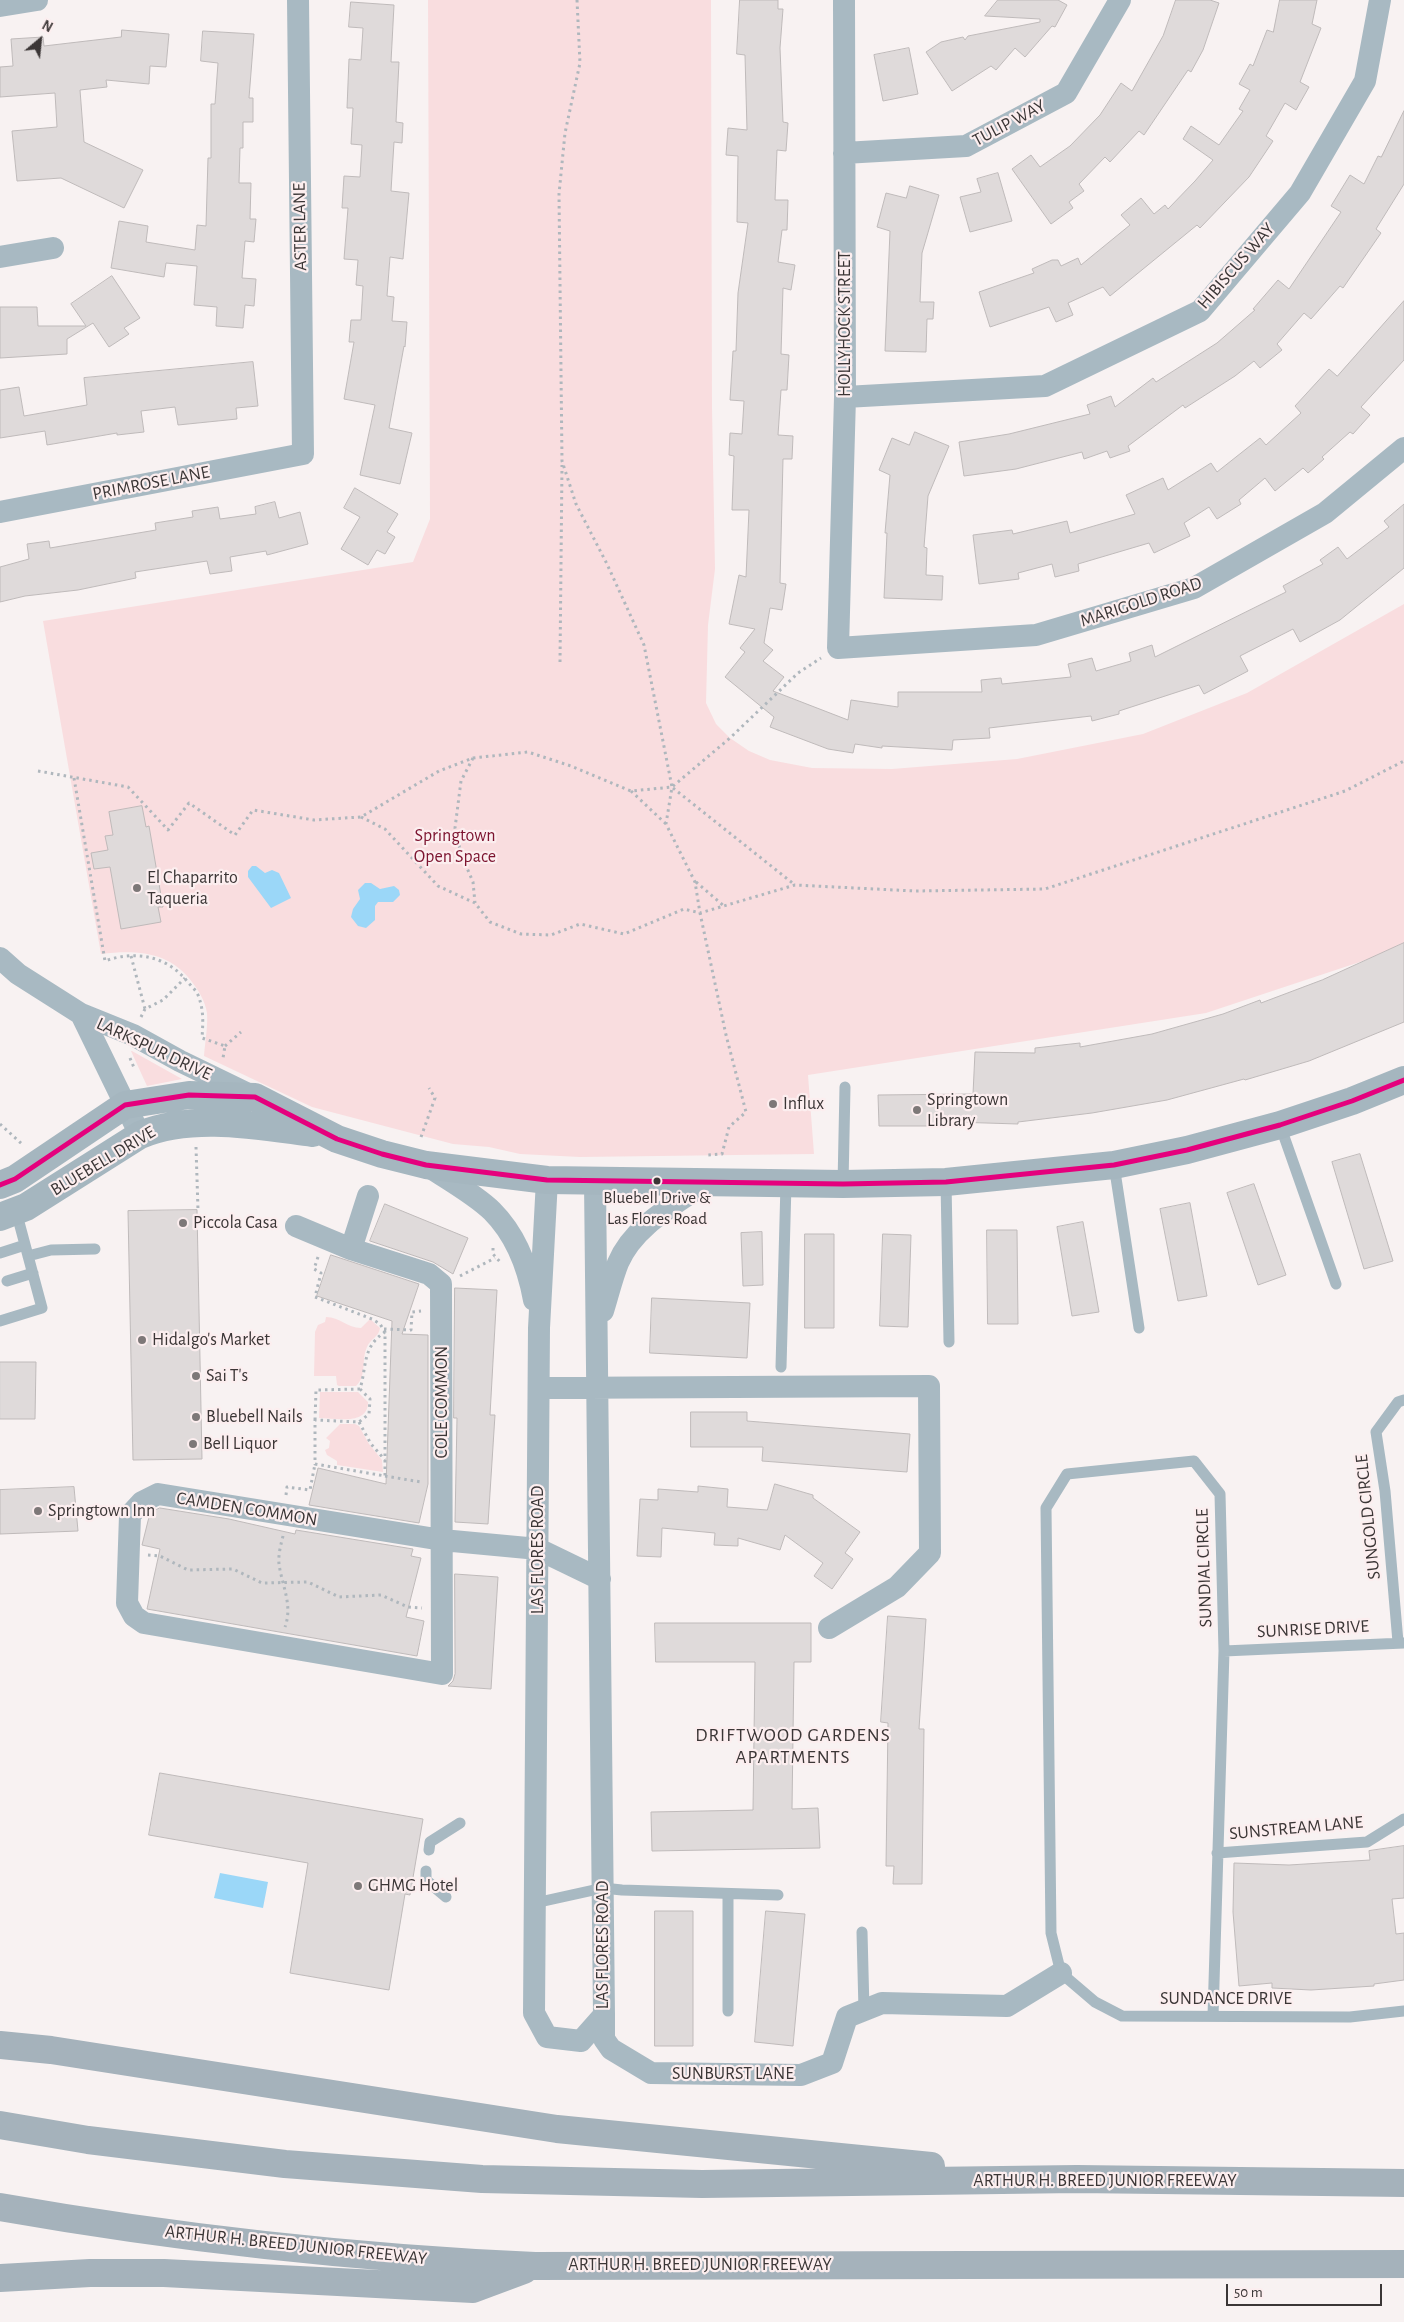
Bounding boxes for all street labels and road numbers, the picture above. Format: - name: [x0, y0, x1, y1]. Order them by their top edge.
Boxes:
- street label: TULIP WAY: [969, 95, 1049, 151]
- street label: ASTER LANE: [288, 183, 312, 271]
- street label: HIBISCUS WAY: [1193, 219, 1279, 313]
- street label: HOLLYHOCK STREET: [834, 251, 856, 397]
- street label: PRIMROSE LANE: [91, 461, 211, 505]
- street label: MARIGOLD ROAD: [1078, 572, 1204, 632]
- street label: LARKSPUR DRIVE: [93, 1013, 215, 1085]
- street label: BLUEBELL DRIVE: [47, 1121, 159, 1201]
- street label: COLE COMMON: [431, 1346, 453, 1458]
- street label: SUNGOLD CIRCLE: [1351, 1453, 1385, 1581]
- street label: LAS FLORES ROAD: [527, 1486, 549, 1614]
- street label: CAMDEN COMMON: [175, 1487, 319, 1531]
- street label: SUNDIAL CIRCLE: [1191, 1508, 1217, 1628]
- street label: SUNRISE DRIVE: [1257, 1615, 1369, 1643]
- street label: SUNSTREAM LANE: [1228, 1811, 1364, 1845]
- street label: LAS FLORES ROAD: [592, 1881, 614, 2009]
- street label: SUNDANCE DRIVE: [1160, 1988, 1292, 2010]
- street label: SUNBURST LANE: [672, 2063, 794, 2085]
- street label: ARTHUR H. BREED JUNIOR FREEWAY: [973, 2170, 1237, 2192]
- street label: ARTHUR H. BREED JUNIOR FREEWAY: [164, 2220, 428, 2270]
- street label: ARTHUR H. BREED JUNIOR FREEWAY: [568, 2254, 832, 2276]

